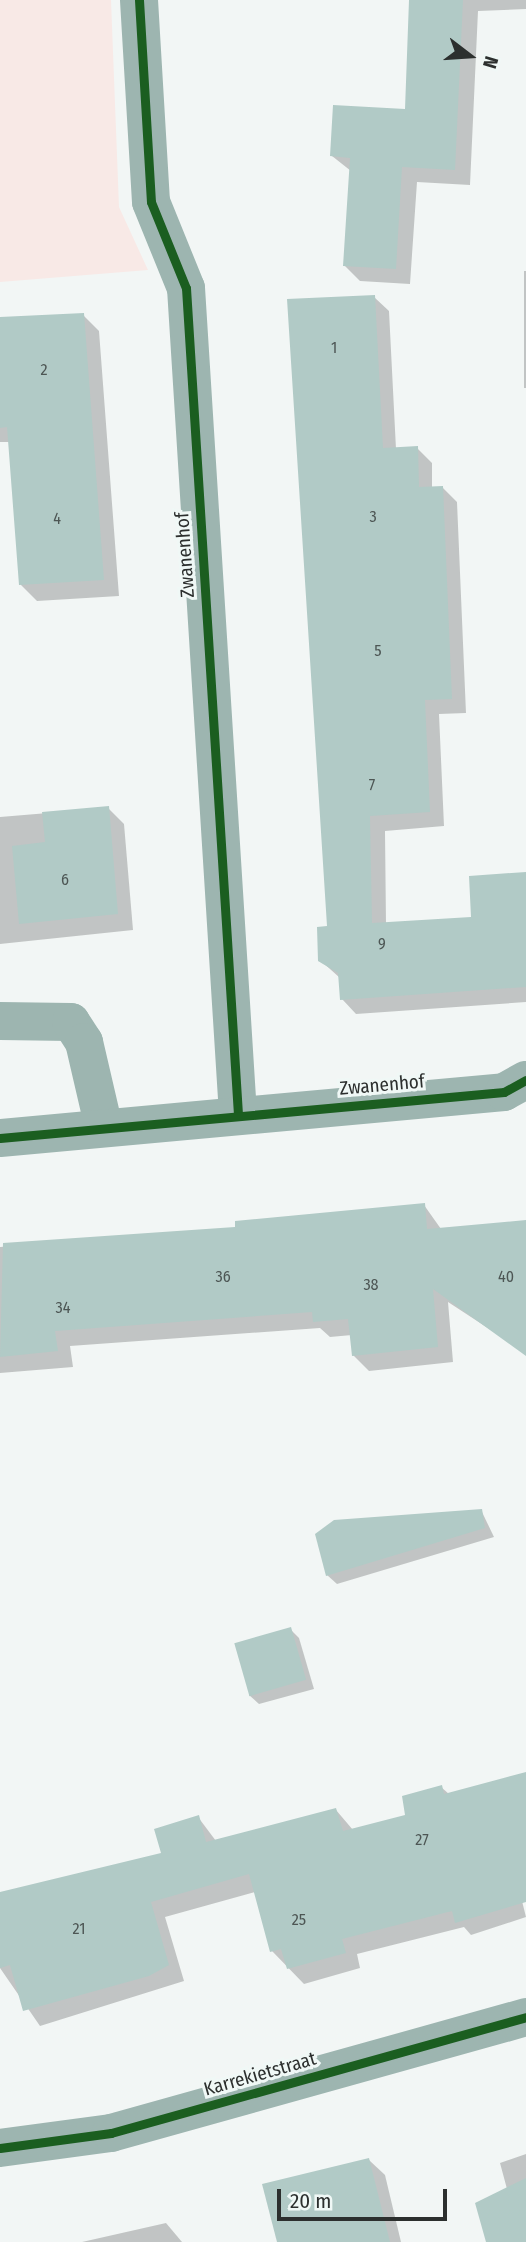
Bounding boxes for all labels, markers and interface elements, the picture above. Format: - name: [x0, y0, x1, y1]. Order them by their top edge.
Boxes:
- north arrow: [435, 21, 505, 91]
- text: N: [478, 53, 503, 71]
- house number: 1: [331, 338, 337, 358]
- house number: 2: [40, 360, 48, 380]
- house number: 3: [369, 507, 377, 527]
- house number: 4: [53, 509, 61, 529]
- street label: Zwanenhof: [171, 512, 199, 598]
- house number: 5: [374, 641, 382, 661]
- house number: 7: [369, 775, 375, 795]
- house number: 6: [61, 870, 69, 890]
- house number: 9: [378, 934, 386, 954]
- street label: Zwanenhof: [338, 1070, 426, 1100]
- house number: 36: [215, 1267, 231, 1287]
- house number: 40: [498, 1267, 514, 1287]
- house number: 38: [363, 1275, 379, 1295]
- house number: 34: [56, 1298, 70, 1318]
- house number: 27: [415, 1830, 429, 1850]
- house number: 25: [292, 1910, 306, 1930]
- house number: 21: [73, 1919, 85, 1939]
- street label: Karrekietstraat: [201, 2047, 319, 2101]
- scale bar: [281, 2176, 451, 2220]
- text: 20 m: [290, 2188, 331, 2214]

